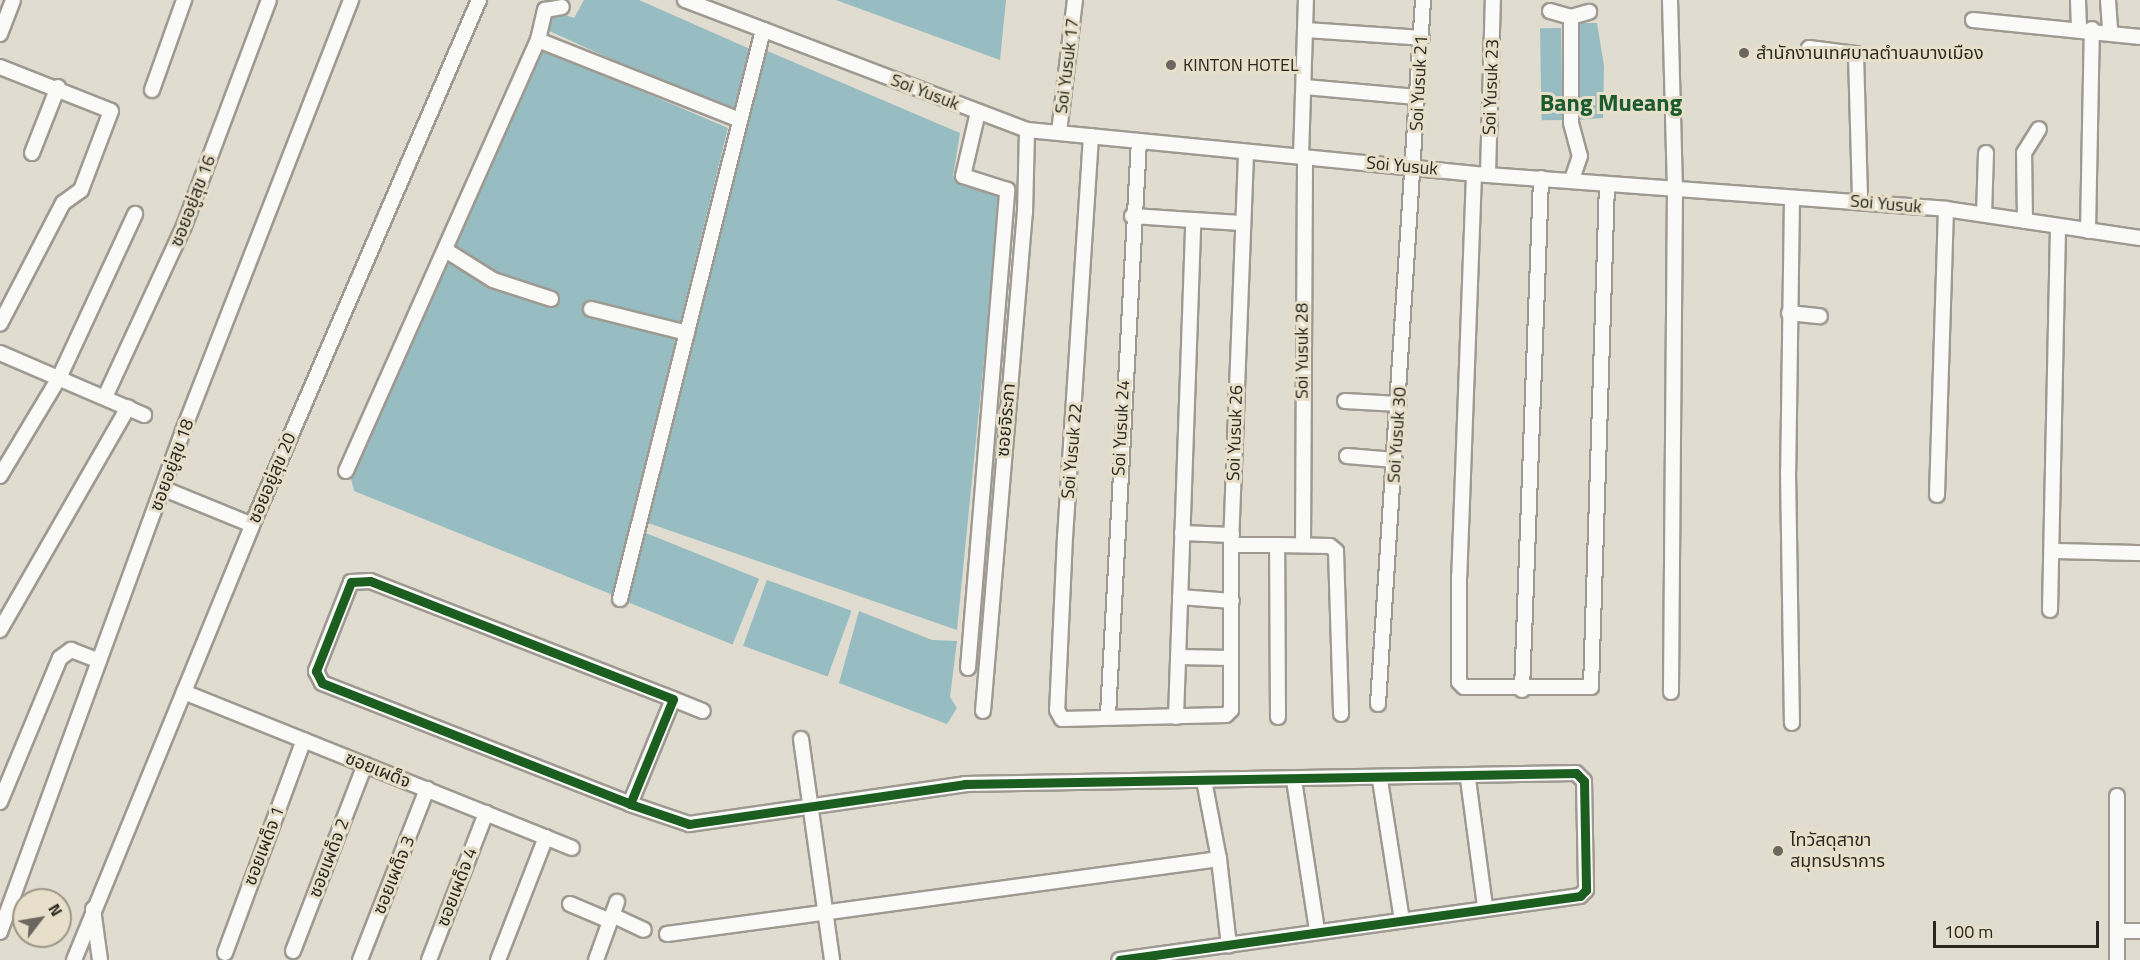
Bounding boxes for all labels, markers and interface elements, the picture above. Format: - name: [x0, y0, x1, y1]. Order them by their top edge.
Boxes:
- street label: Soi Yusuk 17: [1050, 17, 1084, 115]
- street label: Soi Yusuk 21: [1406, 34, 1432, 132]
- street label: Soi Yusuk 23: [1479, 39, 1503, 135]
- place label: สำนักงานเทศบาลตำบลบางเมือง: [1756, 42, 1984, 64]
- marker: สำนักงานเทศบาลตำบลบางเมือง: [1737, 46, 1751, 60]
- place label: KINTON HOTEL: [1183, 54, 1299, 76]
- marker: KINTON HOTEL: [1164, 58, 1178, 72]
- street label: Soi Yusuk: [888, 69, 962, 115]
- district label: Bang Mueang: [1540, 89, 1682, 117]
- street label: ซอยอยู่สุข 16: [166, 152, 220, 250]
- street label: Soi Yusuk: [1365, 152, 1439, 180]
- street label: Soi Yusuk: [1849, 190, 1923, 218]
- street label: Soi Yusuk 28: [1291, 303, 1313, 399]
- street label: Soi Yusuk 24: [1108, 379, 1134, 477]
- street label: ซอยจิระภา: [992, 382, 1020, 458]
- street label: Soi Yusuk 26: [1223, 385, 1247, 481]
- street label: Soi Yusuk 30: [1383, 386, 1411, 484]
- street label: Soi Yusuk 22: [1057, 402, 1087, 500]
- street label: ซอยอยู่สุข 18: [145, 416, 199, 514]
- street label: ซอยอยู่สุข 20: [243, 429, 301, 527]
- street label: ซอยเผด็จ: [342, 747, 414, 793]
- street label: ซอยเผด็จ 1: [239, 804, 289, 888]
- street label: ซอยเผด็จ 2: [304, 816, 354, 900]
- place label: ไทวัสดุสาขา สมุทรปราการ: [1790, 830, 1885, 872]
- street label: ซอยเผด็จ 3: [368, 833, 420, 917]
- marker: ไทวัสดุสาขา สมุทรปราการ: [1771, 844, 1785, 858]
- street label: ซอยเผด็จ 4: [432, 845, 482, 929]
- north arrow: [12, 888, 72, 948]
- text: N: [43, 899, 69, 921]
- scale bar: [1936, 909, 2102, 947]
- text: 100 m: [1944, 918, 1993, 945]

